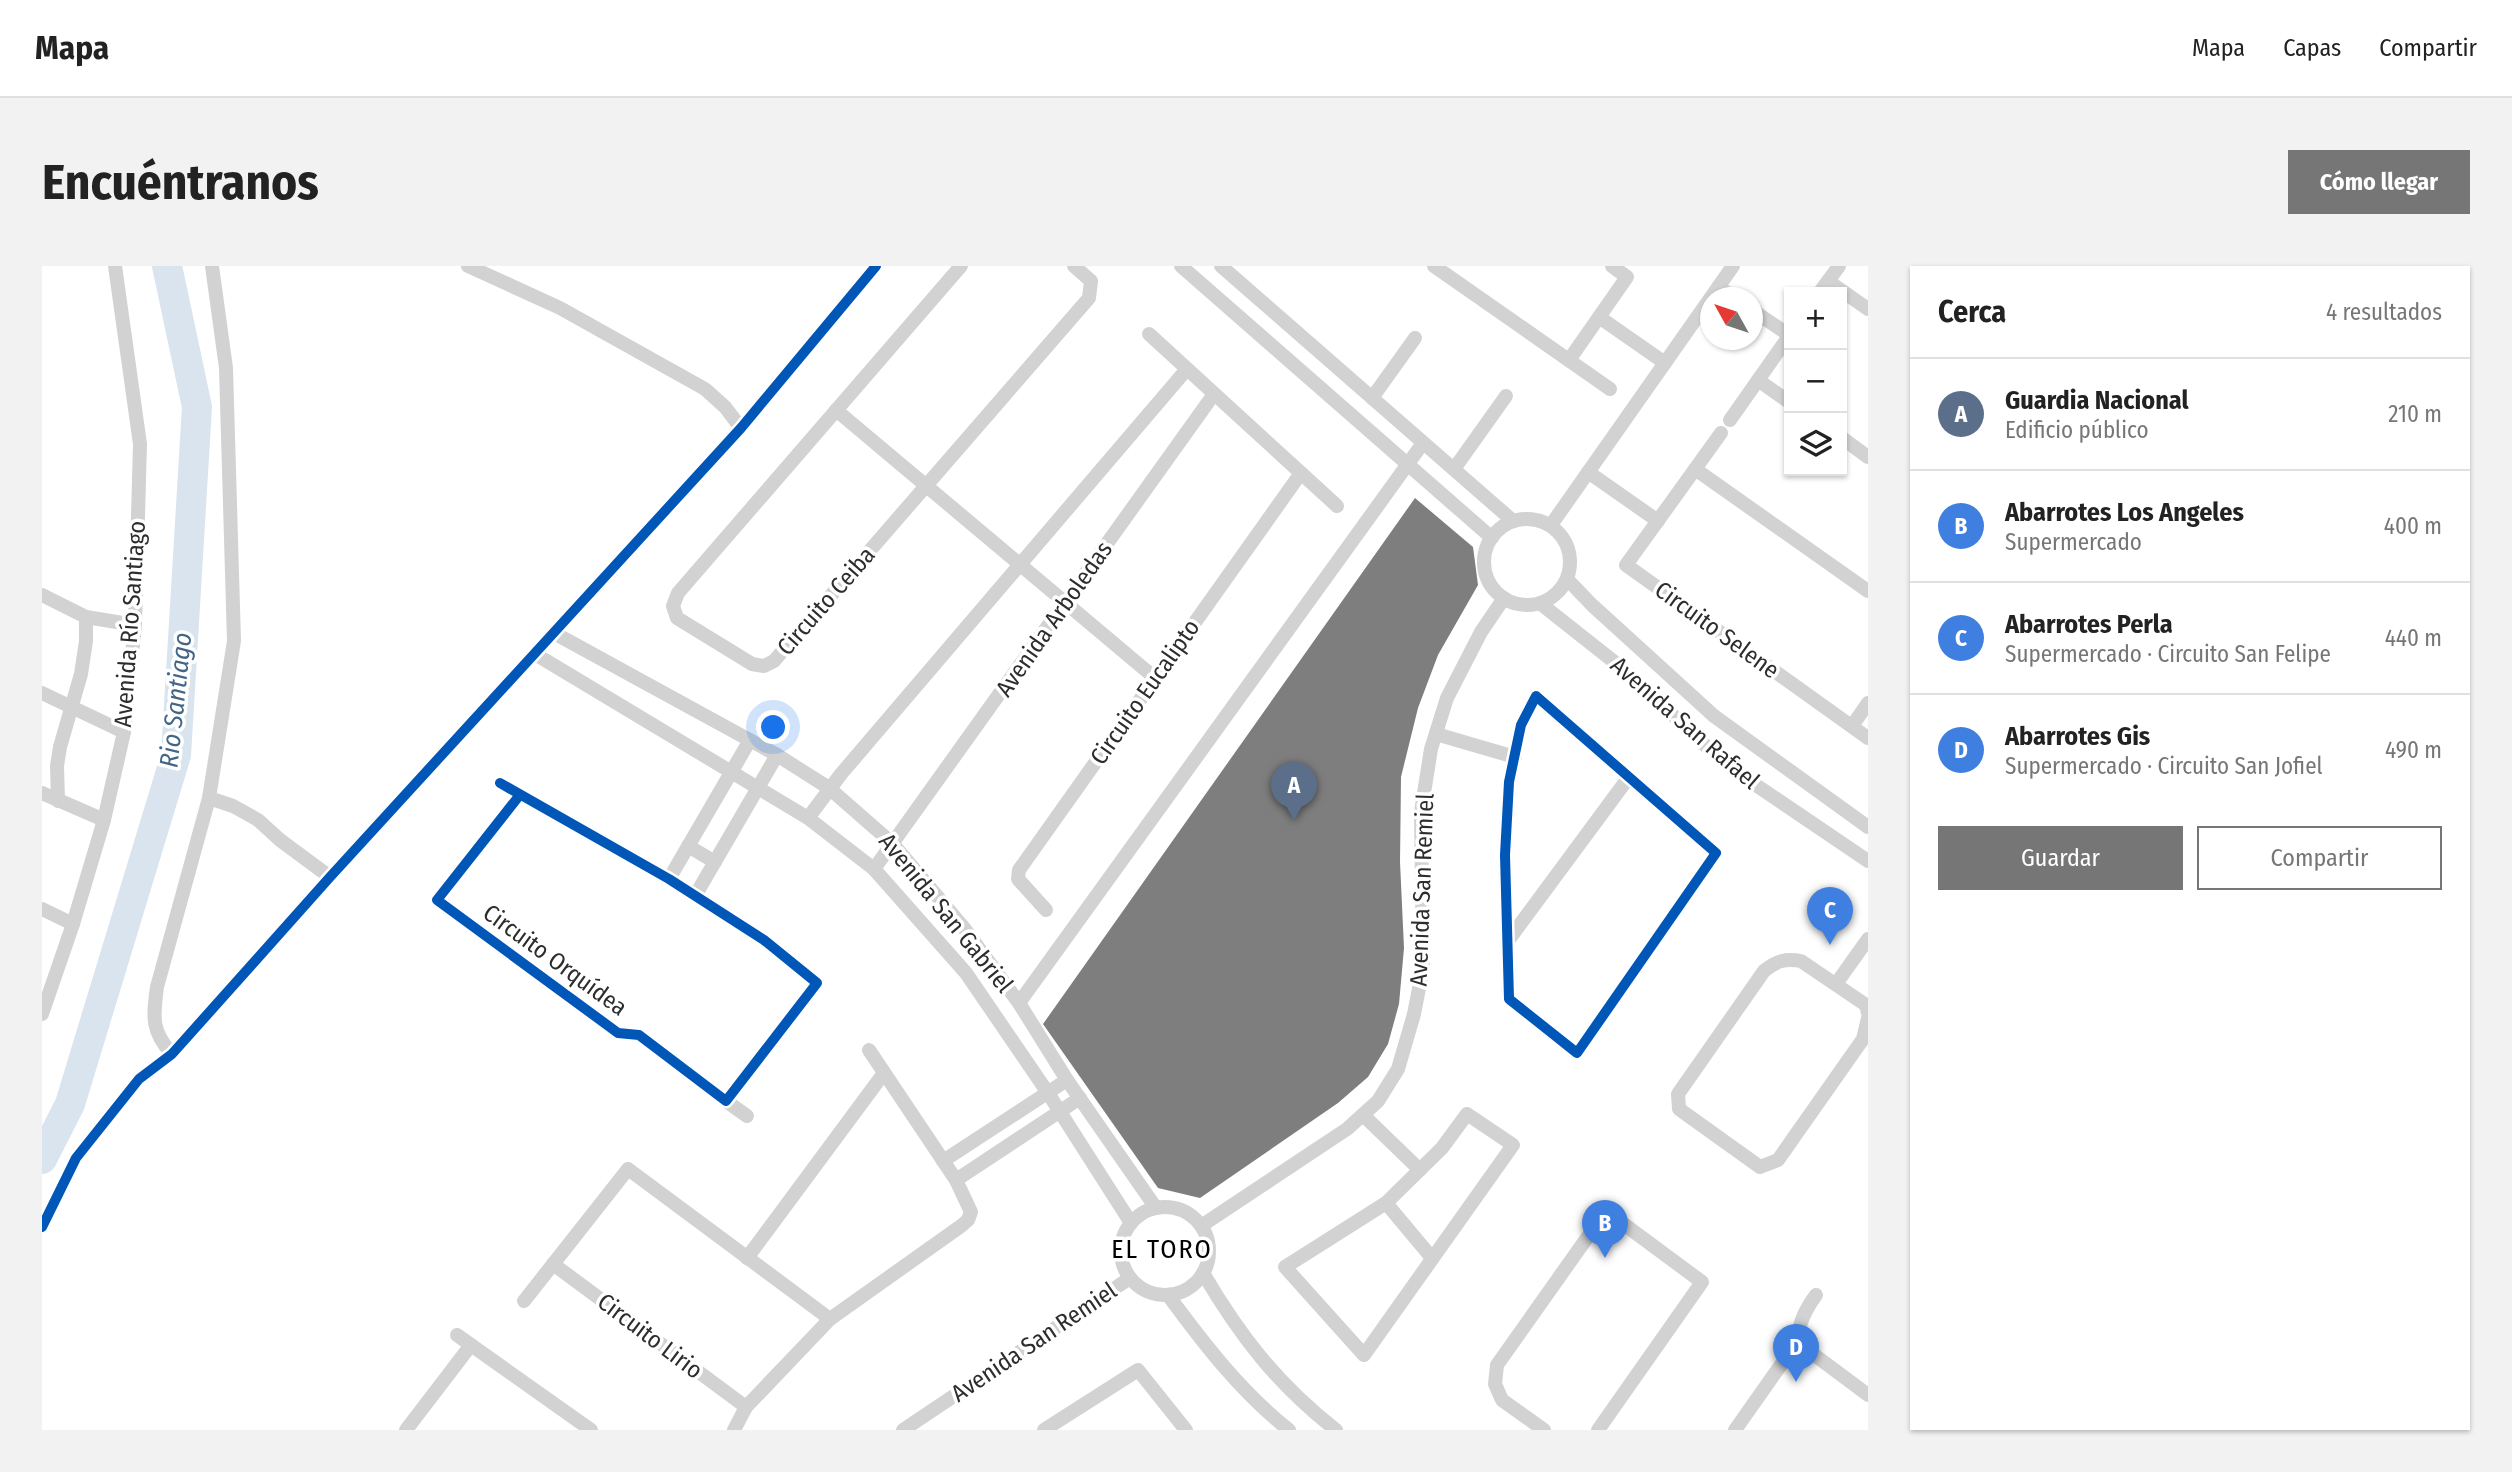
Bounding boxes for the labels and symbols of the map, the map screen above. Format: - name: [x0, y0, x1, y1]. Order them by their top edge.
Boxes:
- north arrow: [1700, 287, 1763, 350]
- street label: Avenida Río Santiago: [109, 520, 151, 728]
- street label: Avenida Arboledas: [990, 536, 1118, 702]
- street label: Circuito Ceiba: [771, 541, 881, 661]
- street label: Circuito Selene: [1649, 576, 1785, 684]
- street label: Circuito Eucalipto: [1085, 614, 1205, 770]
- water label: Rio Santiago: [153, 631, 199, 769]
- street label: Avenida San Rafael: [1605, 651, 1765, 795]
- your location: [756, 710, 790, 744]
- pin: A: [1271, 762, 1317, 820]
- street label: Avenida San Remiel: [1405, 793, 1439, 987]
- street label: Avenida San Gabriel: [873, 828, 1019, 998]
- pin: C: [1807, 887, 1853, 945]
- street label: Circuito Orquídea: [478, 898, 632, 1022]
- pin: B: [1582, 1200, 1628, 1258]
- district label: EL TORO: [1111, 1234, 1213, 1265]
- street label: Avenida San Remiel: [946, 1276, 1122, 1408]
- street label: Circuito Lirio: [592, 1287, 708, 1385]
- pin: D: [1773, 1324, 1819, 1382]

